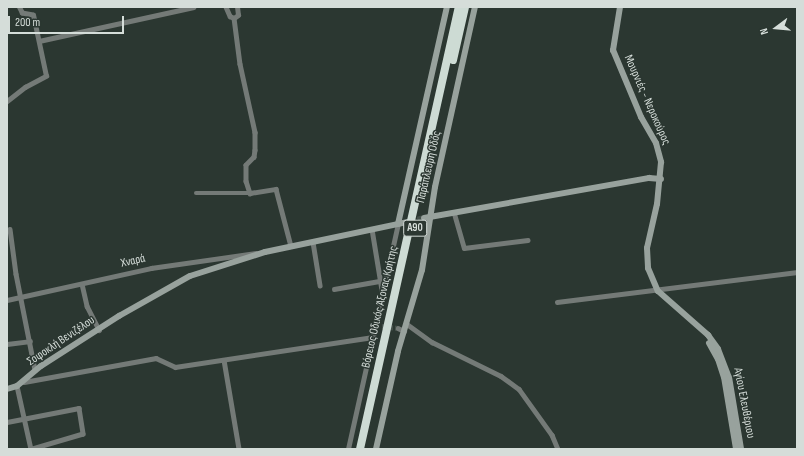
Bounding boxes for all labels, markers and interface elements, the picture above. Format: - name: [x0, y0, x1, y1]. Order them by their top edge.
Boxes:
- scale bar: [10, 8, 126, 34]
- north arrow: [756, 8, 796, 48]
- text: 200 m: [15, 15, 40, 30]
- text: N: [757, 27, 771, 36]
- street label: Μουρνιές - Νεροκούρος: [621, 53, 673, 147]
- street label: Παράπλευρη Οδός: [414, 129, 444, 205]
- road number: Α90: [403, 219, 427, 237]
- street label: Βόρειος Οδικός Άξονας Κρήτης: [359, 245, 401, 369]
- street label: Χναρά: [119, 251, 147, 271]
- street label: Σοφοκλή Βενιζέλου: [24, 313, 98, 369]
- street label: Αγίου Ελευθέριου: [730, 366, 758, 440]

